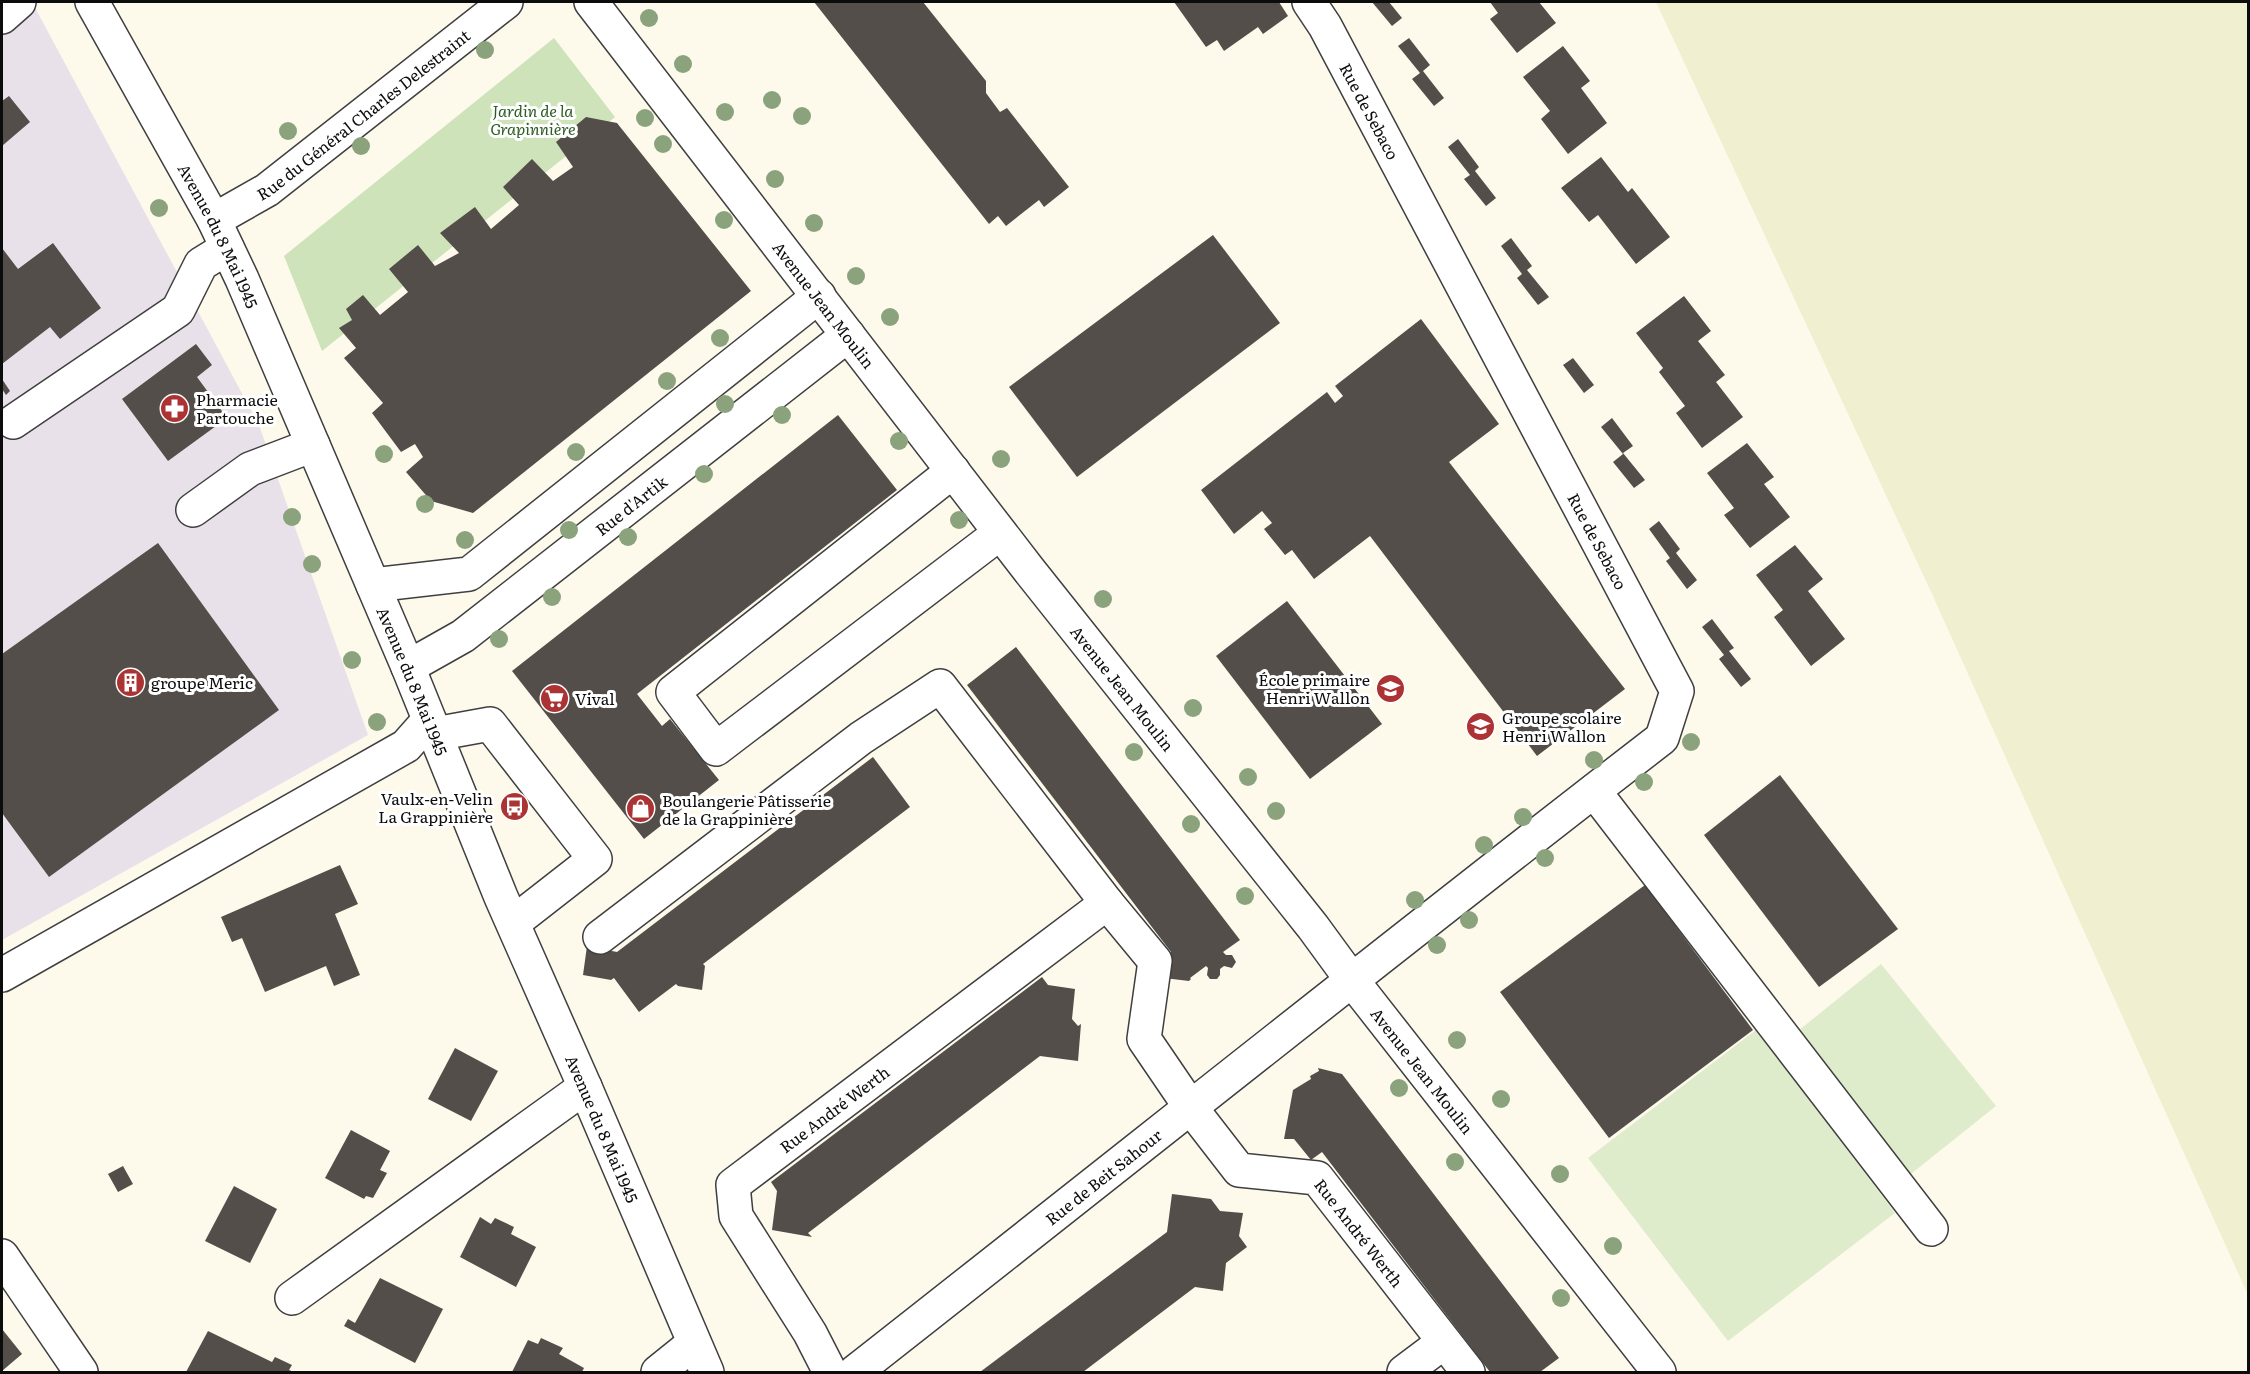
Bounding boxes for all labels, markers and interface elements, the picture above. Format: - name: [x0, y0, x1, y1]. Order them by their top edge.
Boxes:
- street label: Rue du Général Charles Delestraint: [252, 23, 475, 206]
- street label: Rue de Sebaco: [1334, 58, 1406, 164]
- park label: Jardin de la Grapinnière: [490, 98, 576, 140]
- street label: Avenue du 8 Mai 1945: [173, 159, 265, 312]
- street label: Avenue Jean Moulin: [768, 236, 881, 373]
- place label: Pharmacie Partouche: [196, 387, 278, 429]
- pharmacy icon: Pharmacie Partouche: [159, 392, 191, 424]
- street label: Rue d'Artik: [590, 469, 672, 541]
- street label: Rue de Sebaco: [1562, 488, 1634, 594]
- street label: Avenue du 8 Mai 1945: [372, 603, 455, 759]
- street label: Avenue Jean Moulin: [1065, 620, 1181, 756]
- building icon: groupe Meric: [114, 666, 146, 698]
- place label: École primaire Henri Wallon: [1258, 667, 1370, 709]
- place label: groupe Meric: [151, 670, 253, 694]
- school or university icon: École primaire Henri Wallon: [1375, 672, 1407, 704]
- supermarket icon: Vival: [538, 682, 570, 714]
- place label: Vival: [575, 686, 615, 710]
- place label: Groupe scolaire Henri Wallon: [1502, 705, 1622, 747]
- school or university icon: Groupe scolaire Henri Wallon: [1465, 710, 1497, 742]
- place label: Vaulx-en-Velin La Grappinière: [378, 786, 493, 828]
- place label: Boulangerie Pâtisserie de la Grappinière: [662, 788, 831, 830]
- bus stop icon: Vaulx-en-Velin La Grappinière: [498, 791, 530, 823]
- shop icon: Boulangerie Pâtisserie de la Grappinière: [625, 793, 657, 825]
- street label: Avenue Jean Moulin: [1365, 1002, 1480, 1139]
- street label: Avenue du 8 Mai 1945: [560, 1051, 645, 1206]
- street label: Rue André Werth: [774, 1059, 894, 1158]
- street label: Rue de Beit Sahour: [1040, 1122, 1167, 1230]
- street label: Rue André Werth: [1309, 1173, 1410, 1292]

